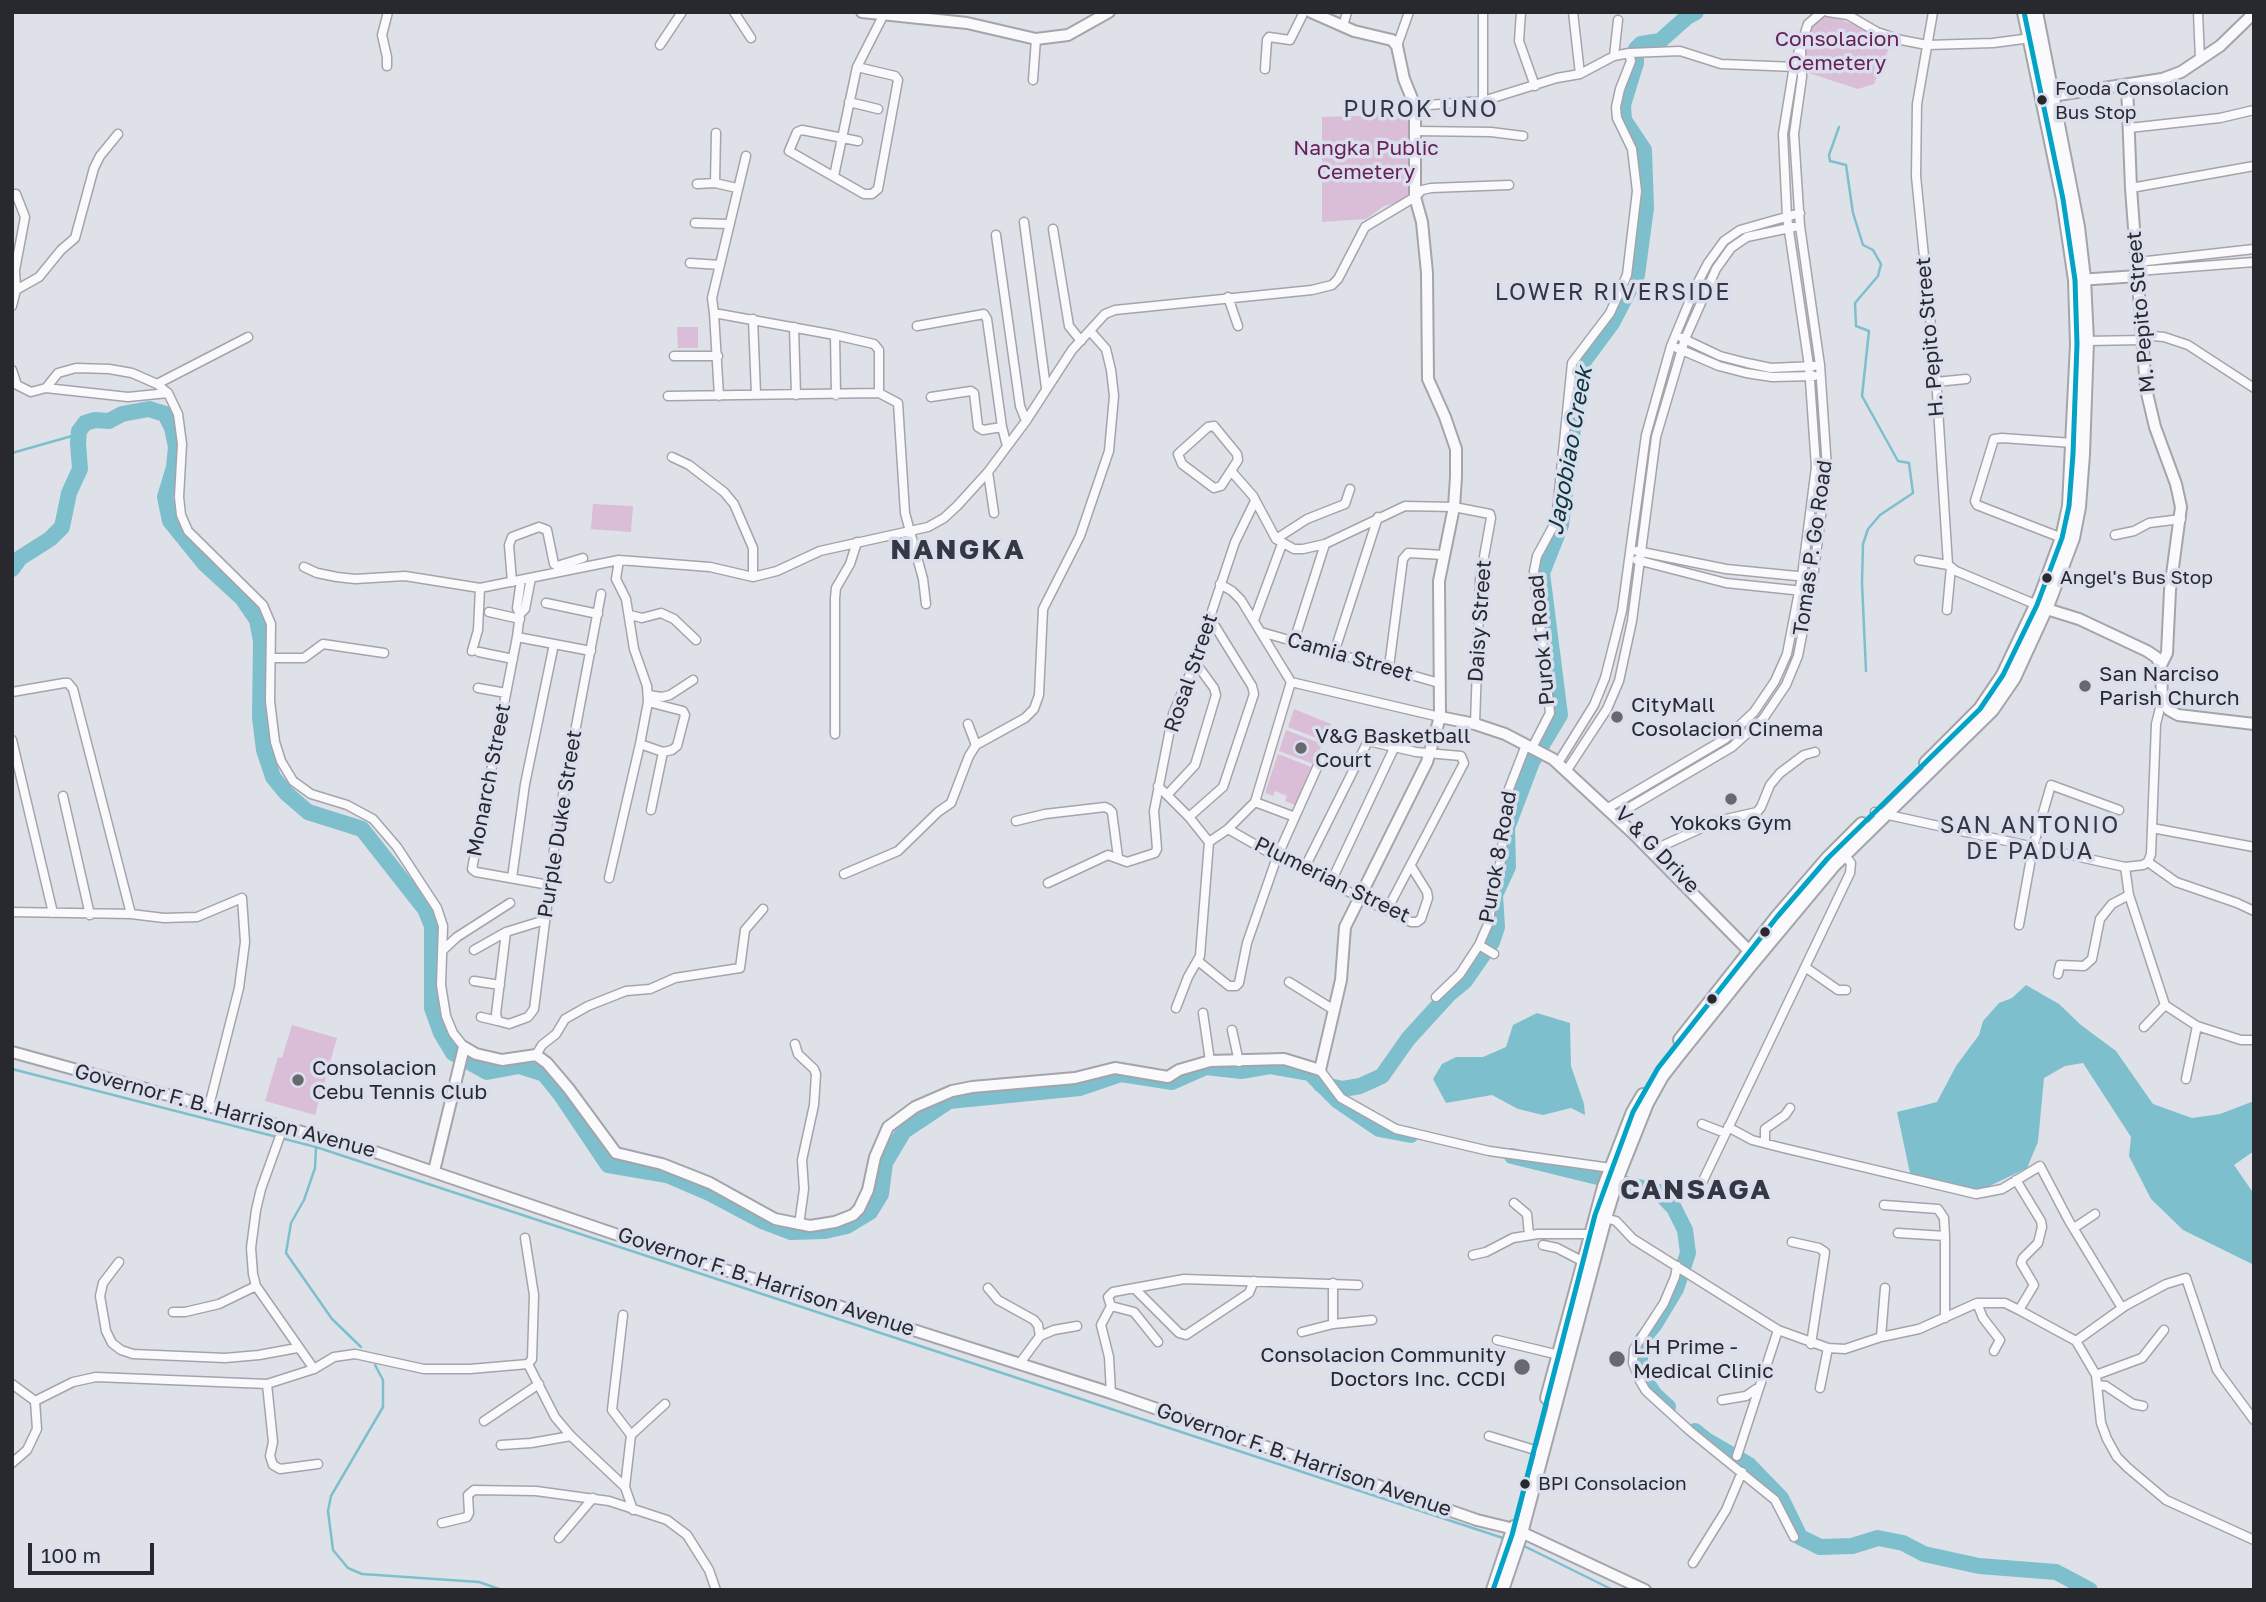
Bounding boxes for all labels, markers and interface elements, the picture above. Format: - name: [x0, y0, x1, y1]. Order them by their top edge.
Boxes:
- park label: Consolacion Cemetery: [1775, 26, 1899, 76]
- place label: Fooda Consolacion Bus Stop: [2055, 78, 2229, 122]
- marker: Fooda Consolacion Bus Stop: [2035, 93, 2049, 107]
- district label: PUROK UNO: [1344, 96, 1498, 124]
- park label: Nangka Public Cemetery: [1293, 135, 1439, 185]
- street label: M. Pepito Street: [2121, 230, 2161, 394]
- street label: H. Pepito Street: [1910, 256, 1950, 418]
- district label: LOWER RIVERSIDE: [1497, 279, 1729, 307]
- water label: Jagobiao Creek: [1542, 365, 1598, 537]
- street label: Tomas P. Go Road: [1788, 459, 1838, 637]
- district label: NANGKA: [891, 533, 1025, 567]
- street label: Daisy Street: [1463, 559, 1497, 683]
- place label: Angel's Bus Stop: [2060, 567, 2213, 589]
- marker: Angel's Bus Stop: [2040, 571, 2054, 585]
- street label: Purok 1 Road: [1524, 574, 1560, 706]
- street label: Rosal Street: [1159, 610, 1223, 736]
- street label: Camia Street: [1284, 627, 1416, 687]
- place label: San Narciso Parish Church: [2099, 661, 2240, 711]
- marker: San Narciso Parish Church: [2077, 678, 2093, 694]
- place label: CityMall Cosolacion Cinema: [1631, 692, 1823, 742]
- street label: Monarch Street: [462, 701, 516, 859]
- marker: CityMall Cosolacion Cinema: [1609, 709, 1625, 725]
- place label: V&G Basketball Court: [1315, 723, 1471, 773]
- street label: Purple Duke Street: [533, 728, 587, 920]
- marker: V&G Basketball Court: [1293, 740, 1309, 756]
- street label: Purok 8 Road: [1474, 789, 1522, 925]
- marker: Yokoks Gym: [1723, 791, 1739, 807]
- street label: V & G Drive: [1609, 801, 1705, 899]
- place label: Yokoks Gym: [1670, 810, 1792, 836]
- district label: SAN ANTONIO DE PADUA: [1941, 812, 2119, 866]
- street label: Plumerian Street: [1250, 831, 1414, 929]
- unlabelled marker: [1758, 925, 1772, 939]
- unlabelled marker: [1705, 992, 1719, 1006]
- place label: Consolacion Cebu Tennis Club: [312, 1055, 487, 1105]
- street label: Governor F. B. Harrison Avenue: [72, 1059, 378, 1163]
- marker: Consolacion Cebu Tennis Club: [290, 1072, 306, 1088]
- district label: CANSAGA: [1621, 1173, 1771, 1207]
- street label: Governor F. B. Harrison Avenue: [614, 1222, 918, 1342]
- place label: LH Prime - Medical Clinic: [1633, 1334, 1774, 1384]
- place label: Consolacion Community Doctors Inc. CCDI: [1260, 1342, 1506, 1392]
- marker: LH Prime - Medical Clinic: [1607, 1349, 1627, 1369]
- marker: Consolacion Community Doctors Inc. CCDI: [1512, 1357, 1532, 1377]
- street label: Governor F. B. Harrison Avenue: [1153, 1398, 1455, 1522]
- place label: BPI Consolacion: [1538, 1473, 1687, 1495]
- marker: BPI Consolacion: [1518, 1477, 1532, 1491]
- scale bar: [32, 1528, 158, 1572]
- text: 100 m: [41, 1542, 101, 1568]

